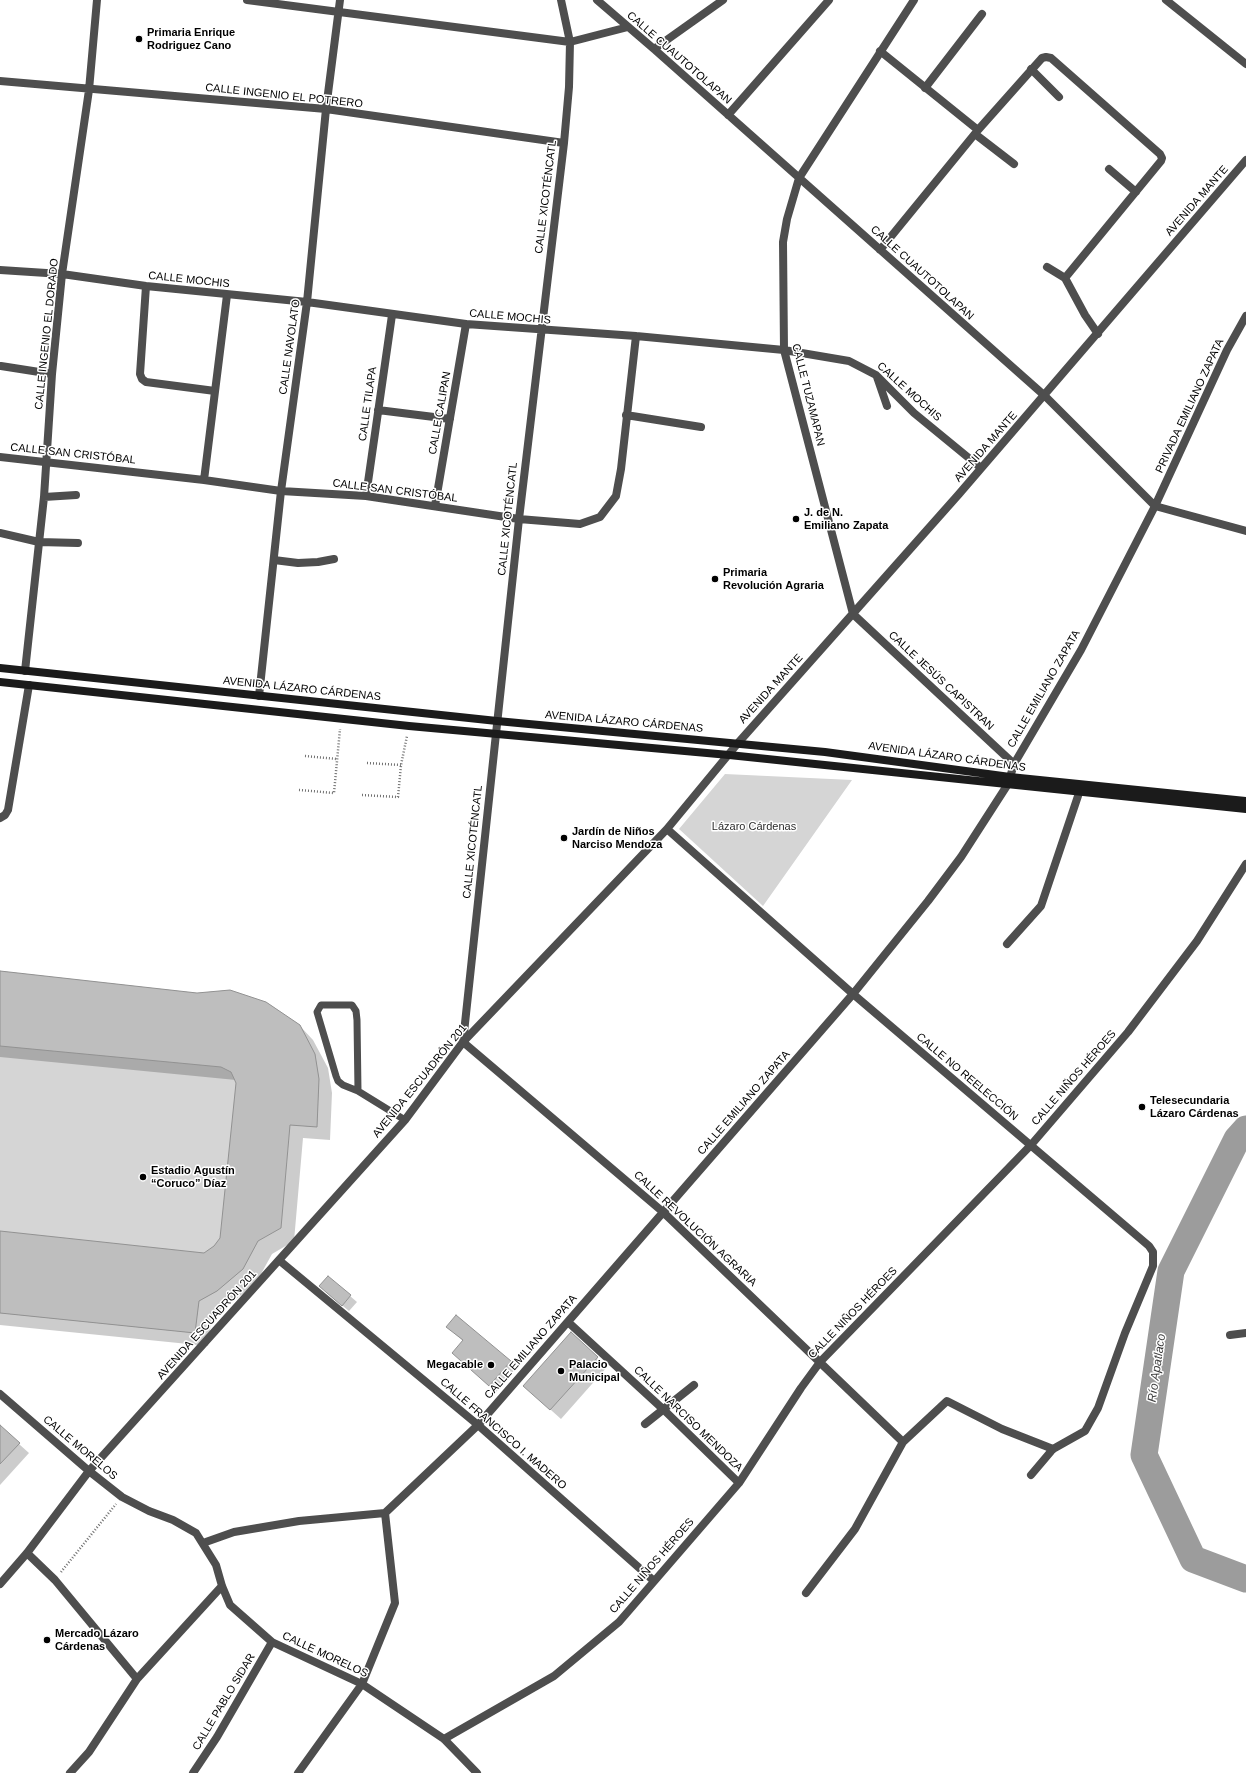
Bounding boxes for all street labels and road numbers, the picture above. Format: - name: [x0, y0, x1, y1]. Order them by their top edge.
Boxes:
- street label: CALLE CUAUTOTOLAPAN: [624, 9, 734, 107]
- street label: CALLE INGENIO EL POTRERO: [205, 81, 363, 111]
- street label: CALLE XICOTÉNCATL: [532, 140, 560, 254]
- street label: AVENIDA MANTE: [1163, 163, 1231, 239]
- street label: CALLE CUAUTOTOLAPAN: [868, 223, 976, 323]
- street label: CALLE INGENIO EL DORADO: [32, 258, 62, 410]
- street label: CALLE MOCHIS: [148, 269, 230, 291]
- street label: CALLE NAVOLATO: [277, 299, 303, 395]
- street label: CALLE MOCHIS: [469, 307, 551, 327]
- street label: PRIVADA EMILIANO ZAPATA: [1153, 337, 1227, 475]
- street label: CALLE TUZAMAPAN: [789, 342, 827, 448]
- street label: CALLE MOCHIS: [874, 360, 944, 424]
- street label: CALLE TILAPA: [356, 366, 380, 442]
- street label: CALLE CALIPAN: [426, 370, 454, 456]
- street label: AVENIDA MANTE: [952, 409, 1020, 485]
- street label: CALLE SAN CRISTÓBAL: [10, 441, 136, 467]
- street label: CALLE XICOTÉNCATL: [495, 462, 521, 576]
- street label: CALLE SAN CRISTÓBAL: [332, 477, 458, 505]
- street label: CALLE EMILIANO ZAPATA: [1005, 628, 1083, 750]
- street label: CALLE JESÚS CAPISTRAN: [886, 629, 996, 733]
- street label: AVENIDA MANTE: [736, 652, 806, 726]
- street label: AVENIDA LÁZARO CÁRDENAS: [222, 674, 382, 704]
- street label: AVENIDA LÁZARO CÁRDENAS: [544, 709, 704, 735]
- street label: AVENIDA LÁZARO CÁRDENAS: [867, 739, 1027, 775]
- street label: CALLE XICOTÉNCATL: [460, 785, 486, 899]
- street label: AVENIDA ESCUADRÓN 201: [370, 1022, 470, 1140]
- street label: CALLE NIÑOS HÉROES: [1029, 1028, 1119, 1128]
- street label: CALLE NO REELECCIÓN: [913, 1030, 1021, 1124]
- street label: CALLE EMILIANO ZAPATA: [695, 1048, 793, 1158]
- street label: CALLE REVOLUCIÓN AGRARIA: [631, 1169, 759, 1289]
- street label: CALLE NIÑOS HÉROES: [806, 1264, 900, 1362]
- street label: AVENIDA ESCUADRÓN 201: [155, 1268, 259, 1382]
- street label: CALLE EMILIANO ZAPATA: [482, 1292, 580, 1402]
- street label: CALLE NARCISO MENDOZA: [631, 1364, 745, 1474]
- street label: CALLE FRANCISCO I. MADERO: [437, 1375, 569, 1493]
- street label: CALLE MORELOS: [40, 1413, 120, 1483]
- street label: CALLE NIÑOS HÉROES: [607, 1516, 697, 1616]
- street label: CALLE MORELOS: [280, 1629, 370, 1681]
- street label: CALLE PABLO SIDAR: [190, 1651, 258, 1753]

